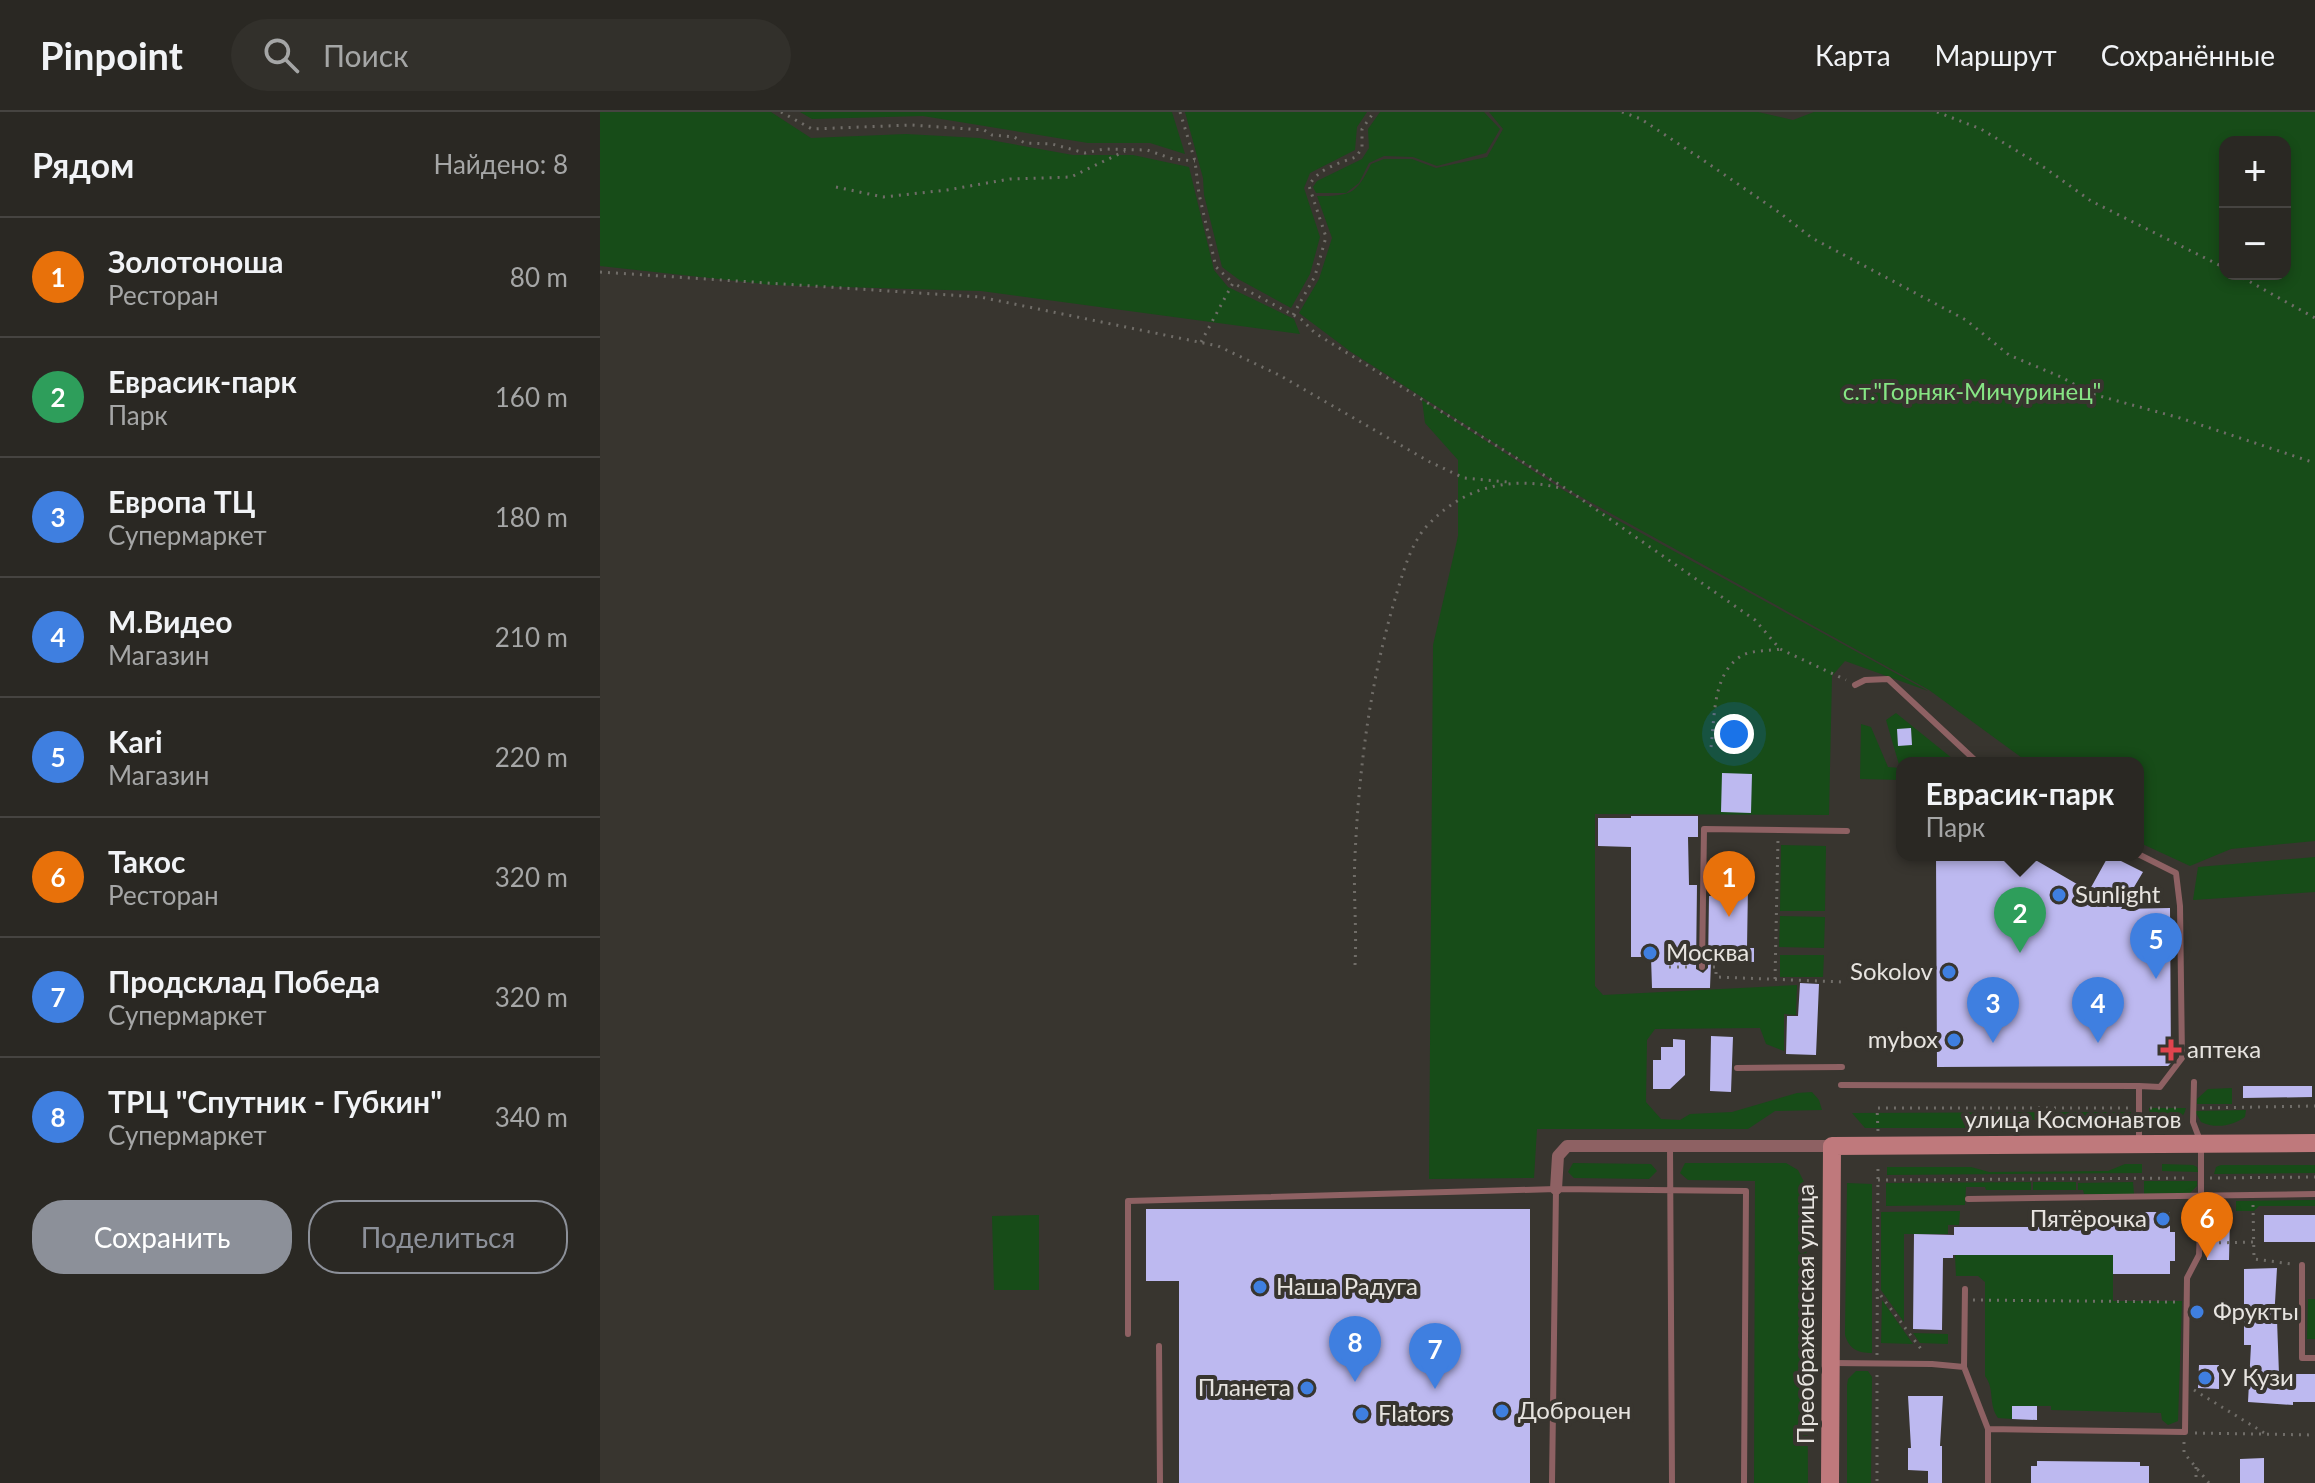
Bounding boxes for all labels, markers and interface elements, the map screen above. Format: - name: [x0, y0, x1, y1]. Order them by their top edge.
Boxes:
- search box: [231, 19, 791, 91]
- text: Pinpoint: [40, 32, 183, 78]
- icon: search: [259, 33, 303, 77]
- text: Поиск: [323, 37, 409, 73]
- text: Карта: [1815, 38, 1891, 72]
- text: Маршрут: [1935, 38, 2057, 72]
- text: Сохранённые: [2101, 38, 2275, 72]
- map controls: [2219, 136, 2291, 280]
- button: +: [2219, 136, 2291, 208]
- text: Рядом: [32, 144, 134, 185]
- text: Найдено: 8: [433, 148, 568, 180]
- button: −: [2219, 208, 2291, 280]
- text: Золотоноша: [108, 243, 284, 279]
- text: 1: [50, 261, 66, 293]
- text: 80 m: [510, 261, 568, 293]
- text: Ресторан: [108, 279, 219, 311]
- text: Еврасик-парк: [108, 363, 297, 399]
- park label: с.т."Горняк-Мичуринец": [1843, 376, 2101, 405]
- text: 2: [50, 381, 66, 413]
- text: 160 m: [495, 381, 568, 413]
- text: Парк: [108, 399, 168, 431]
- text: Европа ТЦ: [108, 483, 256, 519]
- text: 3: [50, 501, 66, 533]
- text: 180 m: [495, 501, 568, 533]
- text: Супермаркет: [108, 519, 267, 551]
- text: М.Видео: [108, 603, 232, 639]
- text: 4: [50, 621, 66, 653]
- text: 210 m: [495, 621, 568, 653]
- text: Магазин: [108, 639, 209, 671]
- your location: [1714, 714, 1754, 754]
- text: Kari: [108, 723, 163, 759]
- text: 5: [50, 741, 66, 773]
- text: 220 m: [495, 741, 568, 773]
- popup: [1896, 757, 2144, 861]
- text: Магазин: [108, 759, 209, 791]
- text: Еврасик-парк: [1926, 775, 2114, 811]
- text: Парк: [1926, 811, 1985, 843]
- text: Такос: [108, 843, 185, 879]
- pin: 1: [1703, 851, 1755, 917]
- text: 6: [50, 861, 66, 893]
- text: 320 m: [495, 861, 568, 893]
- text: Ресторан: [108, 879, 219, 911]
- place label: Sunlight: [2075, 879, 2161, 908]
- marker: Sunlight: [2050, 886, 2068, 904]
- pin: 2: [1994, 887, 2046, 953]
- pin: 5: [2130, 913, 2182, 979]
- place label: Москва: [1666, 937, 1749, 966]
- marker: Москва: [1641, 944, 1659, 962]
- place label: Sokolov: [1850, 956, 1934, 985]
- text: Продсклад Победа: [108, 963, 380, 999]
- marker: Sokolov: [1940, 963, 1958, 981]
- pin: 3: [1967, 977, 2019, 1043]
- pin: 4: [2072, 977, 2124, 1043]
- text: 7: [50, 981, 66, 1013]
- text: 320 m: [495, 981, 568, 1013]
- text: Супермаркет: [108, 999, 267, 1031]
- place label: mybox: [1868, 1024, 1938, 1053]
- marker: mybox: [1945, 1031, 1963, 1049]
- place label: аптека: [2187, 1034, 2261, 1063]
- marker: аптека: [2162, 1041, 2180, 1059]
- text: ТРЦ "Спутник - Губкин": [108, 1083, 442, 1119]
- text: 8: [50, 1101, 66, 1133]
- text: 340 m: [495, 1101, 568, 1133]
- street label: улица Космонавтов: [1965, 1104, 2181, 1133]
- text: Супермаркет: [108, 1119, 267, 1151]
- street label: Преображенская улица: [1790, 1184, 1819, 1444]
- pin: 6: [2181, 1192, 2233, 1258]
- button: Сохранить: [32, 1200, 292, 1274]
- button: Поделиться: [308, 1200, 568, 1274]
- place label: Пятёрочка: [2030, 1203, 2147, 1232]
- marker: Пятёрочка: [2154, 1210, 2172, 1228]
- place label: Наша Радуга: [1276, 1271, 1418, 1300]
- marker: Наша Радуга: [1251, 1278, 1269, 1296]
- place label: Фрукты: [2213, 1296, 2299, 1325]
- marker: Фрукты: [2188, 1303, 2206, 1321]
- pin: 8: [1329, 1316, 1381, 1382]
- pin: 7: [1409, 1323, 1461, 1389]
- place label: У Кузи: [2221, 1362, 2294, 1391]
- marker: У Кузи: [2196, 1369, 2214, 1387]
- place label: Планета: [1198, 1372, 1291, 1401]
- marker: Планета: [1298, 1379, 1316, 1397]
- place label: Доброцен: [1518, 1395, 1631, 1424]
- place label: Flators: [1378, 1398, 1450, 1427]
- marker: Доброцен: [1493, 1402, 1511, 1420]
- marker: Flators: [1353, 1405, 1371, 1423]

